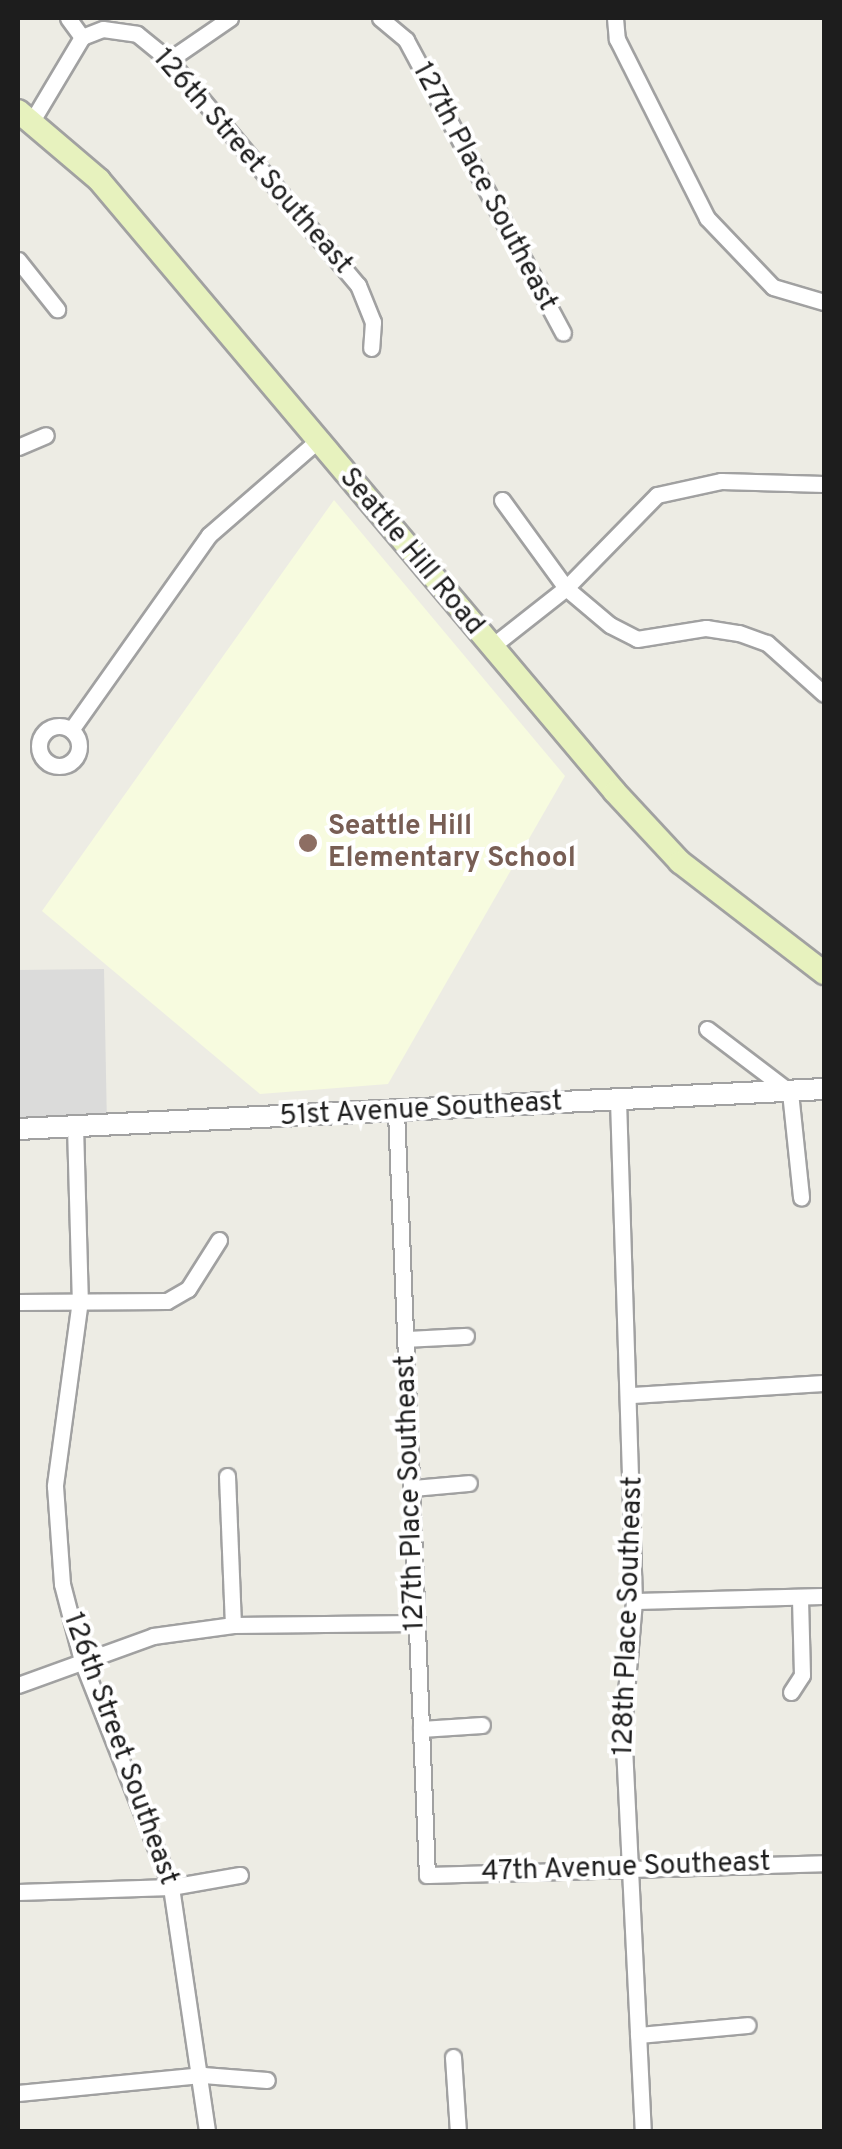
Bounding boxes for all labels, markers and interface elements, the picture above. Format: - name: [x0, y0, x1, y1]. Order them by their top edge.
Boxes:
- street label: 126th Street Southeast: [145, 43, 359, 281]
- street label: 127th Place Southeast: [404, 57, 564, 317]
- street label: Seattle Hill Road: [331, 462, 491, 642]
- place label: Seattle Hill Elementary School: [328, 810, 576, 876]
- marker: Seattle Hill Elementary School: [297, 832, 319, 854]
- street label: 51st Avenue Southeast: [278, 1086, 564, 1134]
- street label: 127th Place Southeast: [389, 1354, 433, 1632]
- street label: 128th Place Southeast: [607, 1476, 651, 1756]
- street label: 126th Street Southeast: [55, 1608, 185, 1890]
- street label: 47th Avenue Southeast: [480, 1846, 772, 1890]

